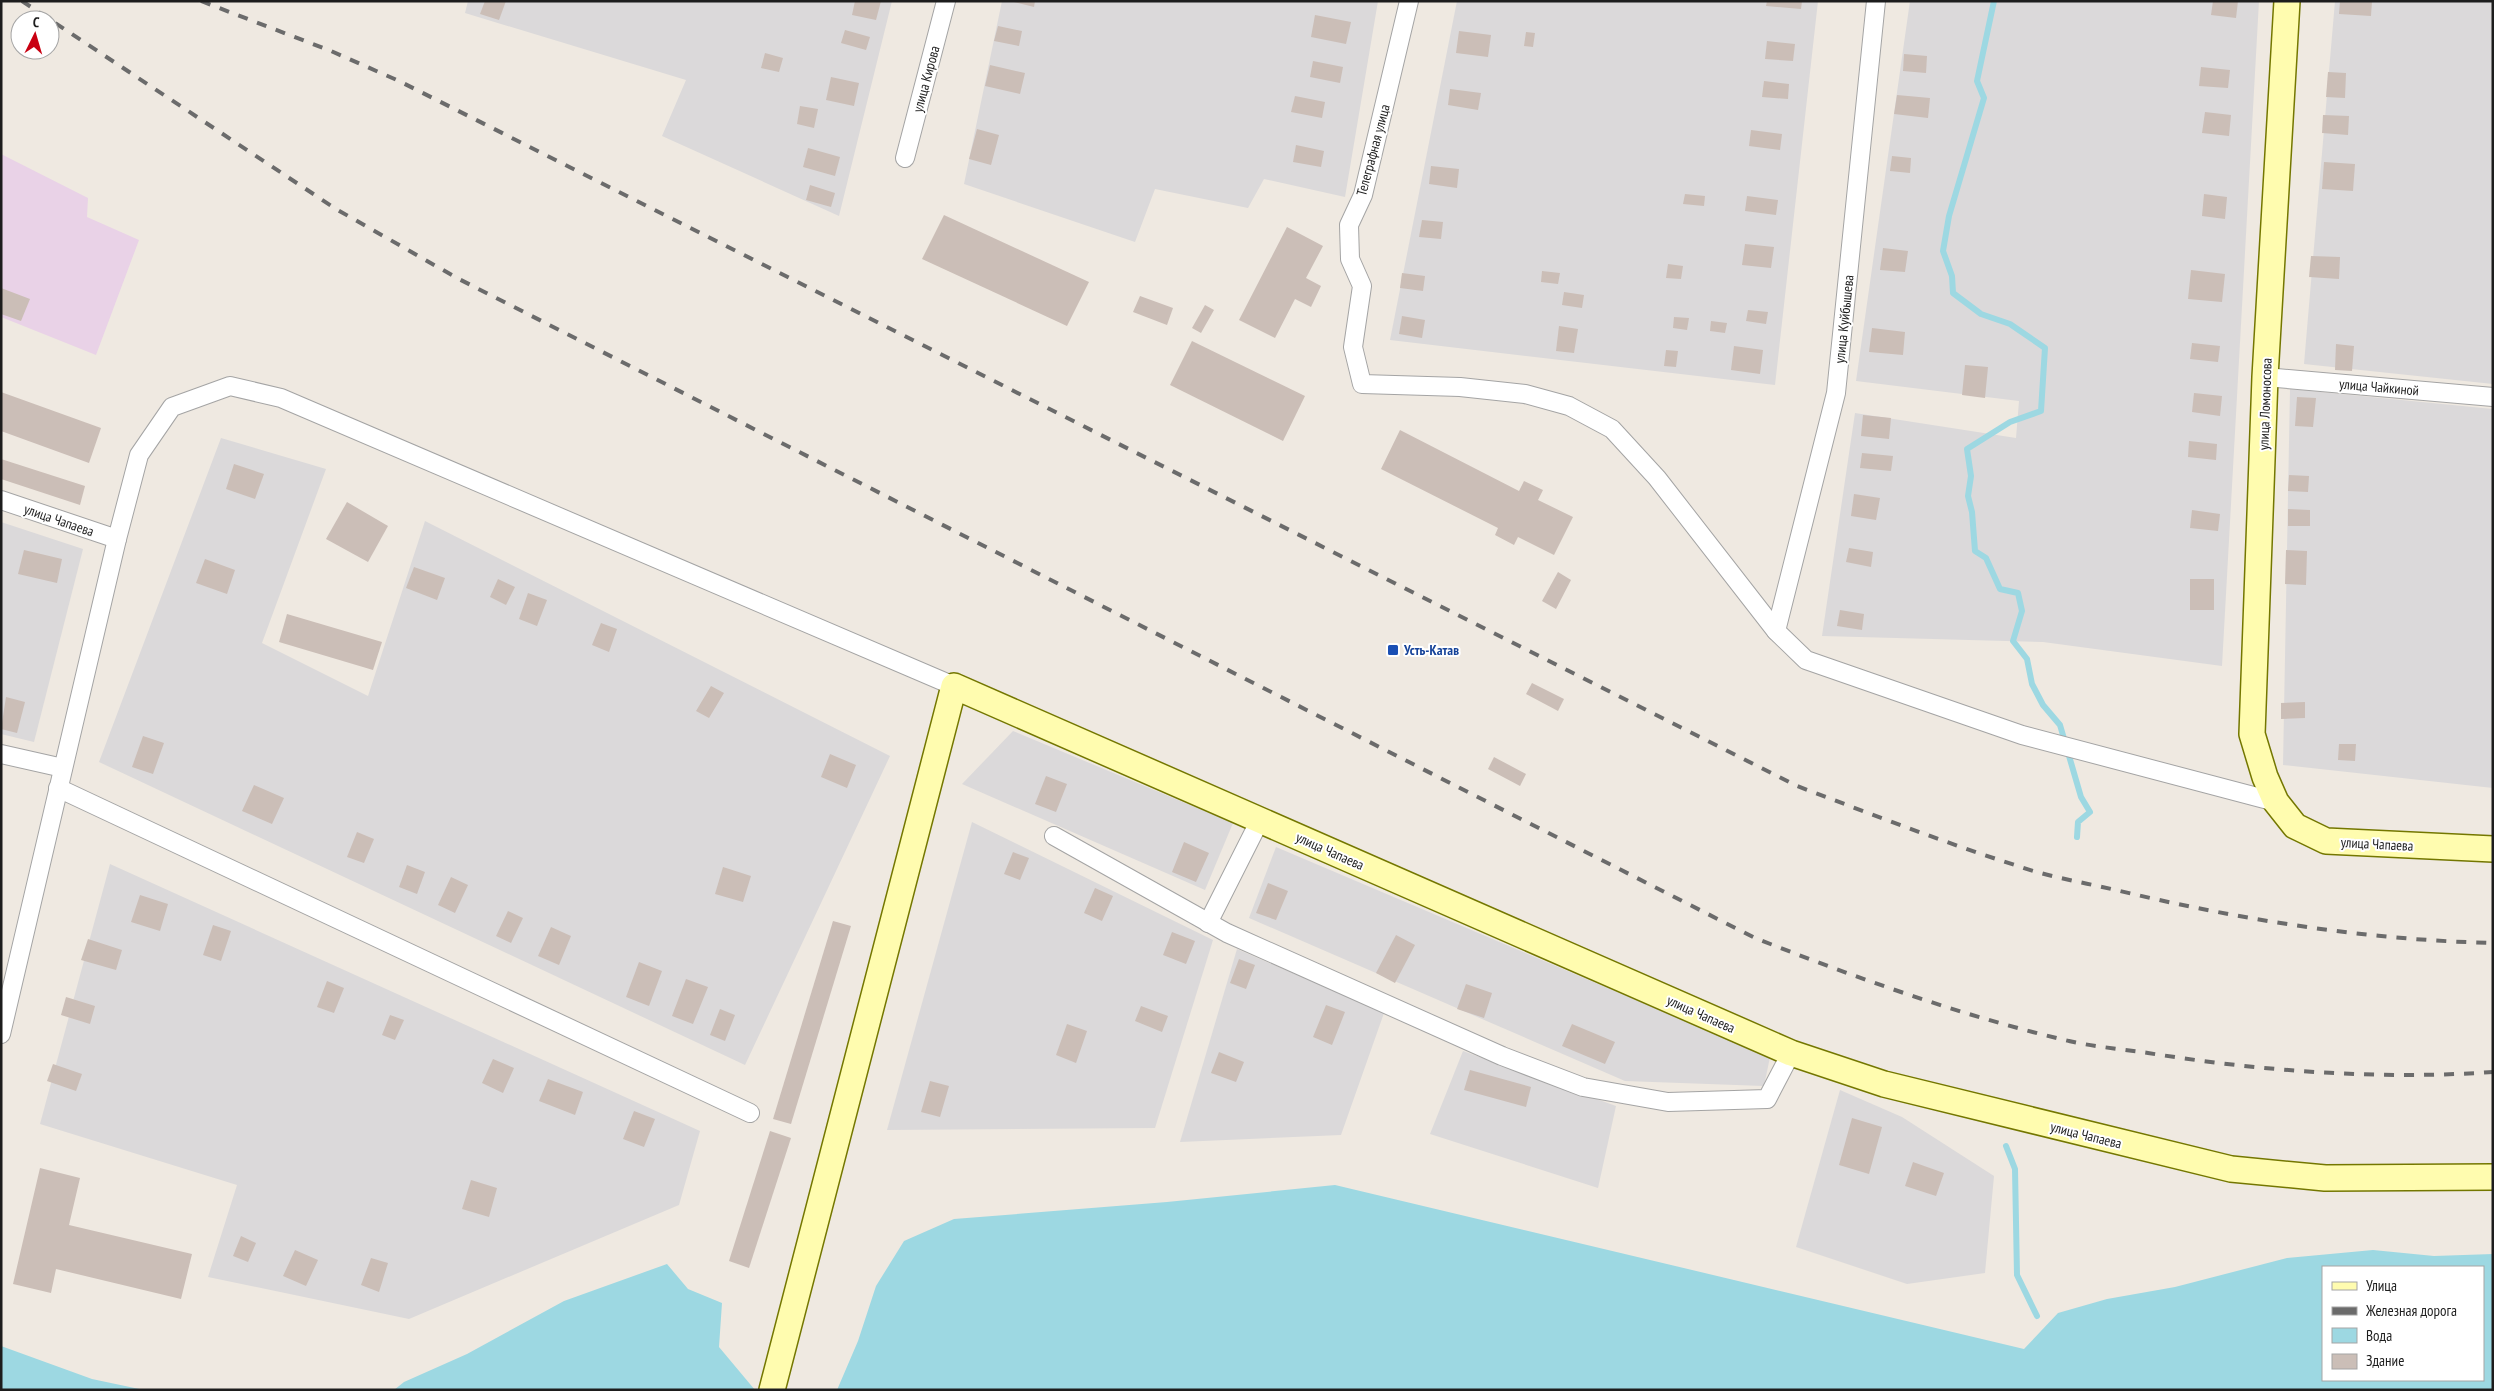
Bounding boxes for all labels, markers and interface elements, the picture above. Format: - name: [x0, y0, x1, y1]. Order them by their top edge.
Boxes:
- north arrow: [10, 10, 60, 60]
- text: С: [32, 13, 41, 31]
- street label: улица Кирова: [908, 44, 944, 114]
- street label: Телеграфная улица: [1352, 102, 1394, 198]
- street label: улица Куйбышева: [1830, 274, 1858, 364]
- street label: улица Ломоносова: [2254, 358, 2276, 450]
- street label: улица Чайкиной: [2338, 375, 2420, 399]
- street label: улица Чапаева: [22, 500, 96, 540]
- place label: Усть-Катав: [1403, 641, 1459, 659]
- marker: Усть-Катав: [1386, 643, 1400, 657]
- street label: улица Чапаева: [1293, 828, 1367, 874]
- street label: улица Чапаева: [2340, 833, 2414, 855]
- street label: улица Чапаева: [1664, 991, 1738, 1037]
- street label: улица Чапаева: [2049, 1117, 2123, 1153]
- legend: [2322, 1266, 2484, 1381]
- text: Улица: [2366, 1276, 2397, 1295]
- text: Железная дорога: [2365, 1301, 2457, 1320]
- text: Вода: [2366, 1326, 2392, 1345]
- text: Здание: [2366, 1351, 2404, 1370]

